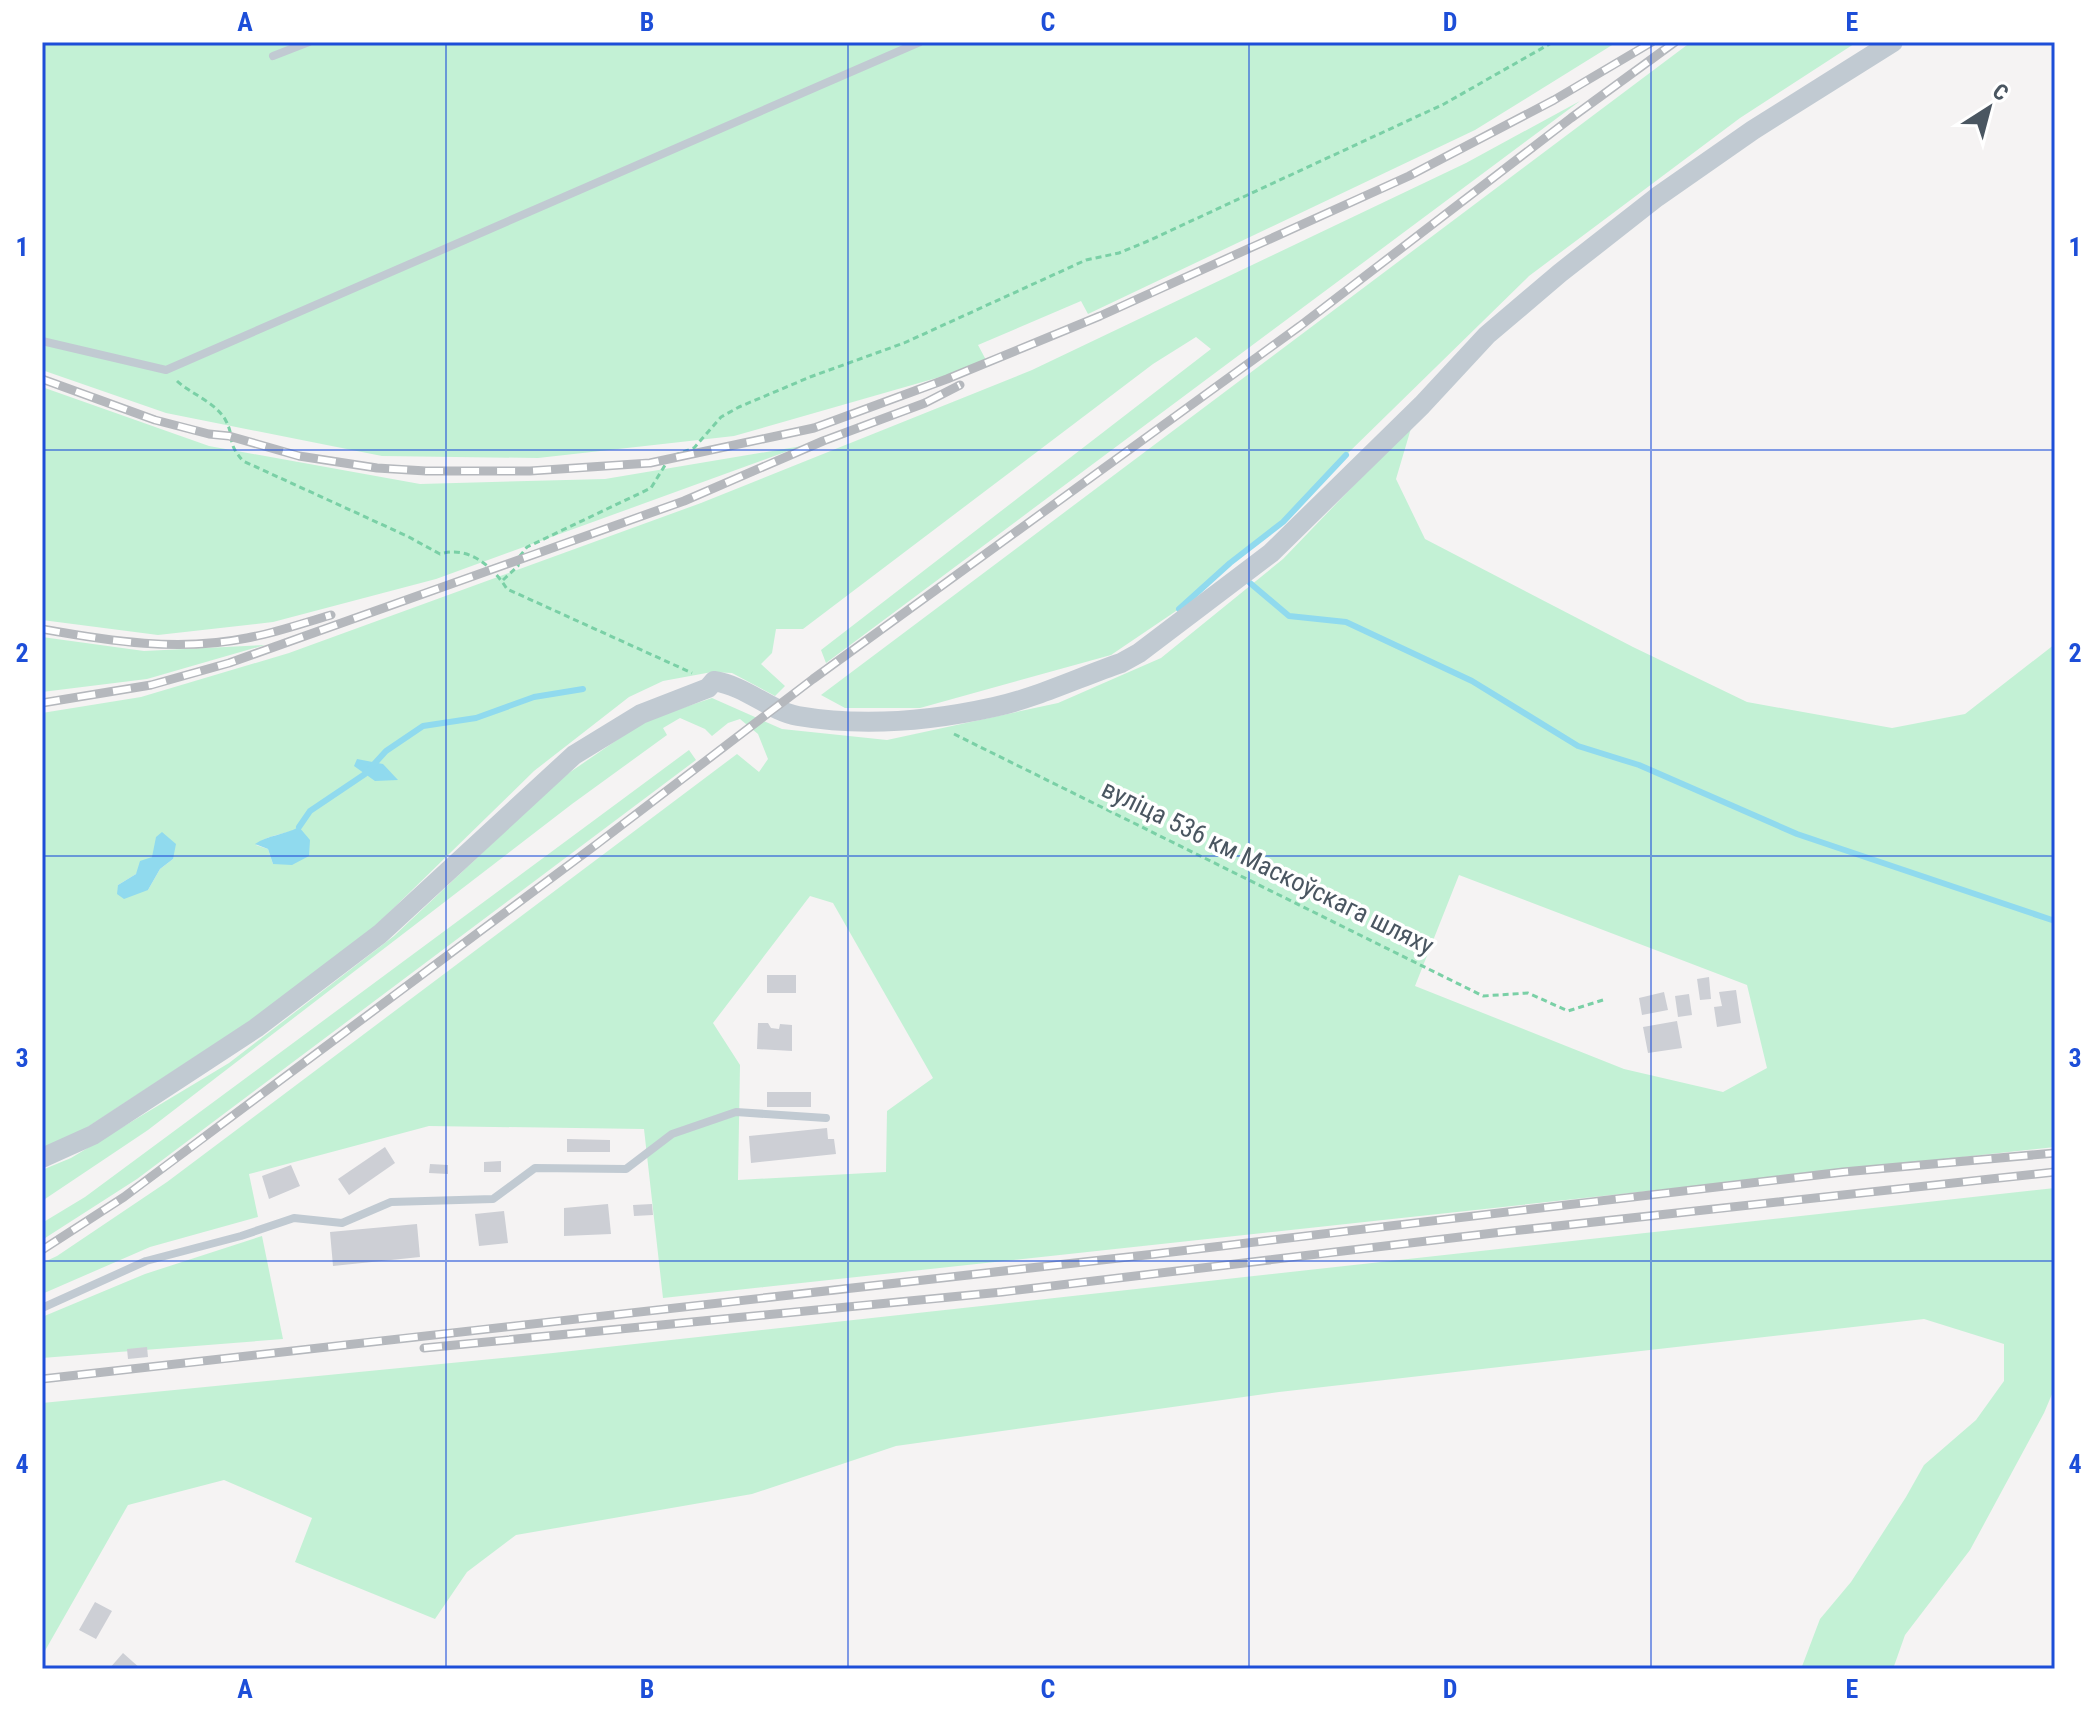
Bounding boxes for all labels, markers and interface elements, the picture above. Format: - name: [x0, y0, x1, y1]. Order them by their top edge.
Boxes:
- text: A: [237, 7, 253, 37]
- text: B: [640, 7, 654, 37]
- text: C: [1041, 7, 1056, 37]
- text: D: [1443, 7, 1457, 37]
- text: E: [1846, 7, 1859, 37]
- north arrow: [1949, 68, 2029, 148]
- text: С: [1988, 78, 2013, 106]
- text: 1: [15, 232, 29, 262]
- text: 1: [2068, 232, 2082, 262]
- text: 2: [15, 638, 29, 668]
- text: 2: [2068, 638, 2082, 668]
- street label: вуліца 536 км Маскоўскага шляху: [1097, 773, 1439, 961]
- text: 3: [15, 1043, 29, 1073]
- text: 3: [2068, 1043, 2082, 1073]
- text: 4: [15, 1449, 29, 1479]
- text: 4: [2068, 1449, 2082, 1479]
- text: A: [237, 1674, 253, 1704]
- text: B: [640, 1674, 654, 1704]
- text: C: [1041, 1674, 1056, 1704]
- text: D: [1443, 1674, 1457, 1704]
- text: E: [1846, 1674, 1859, 1704]

